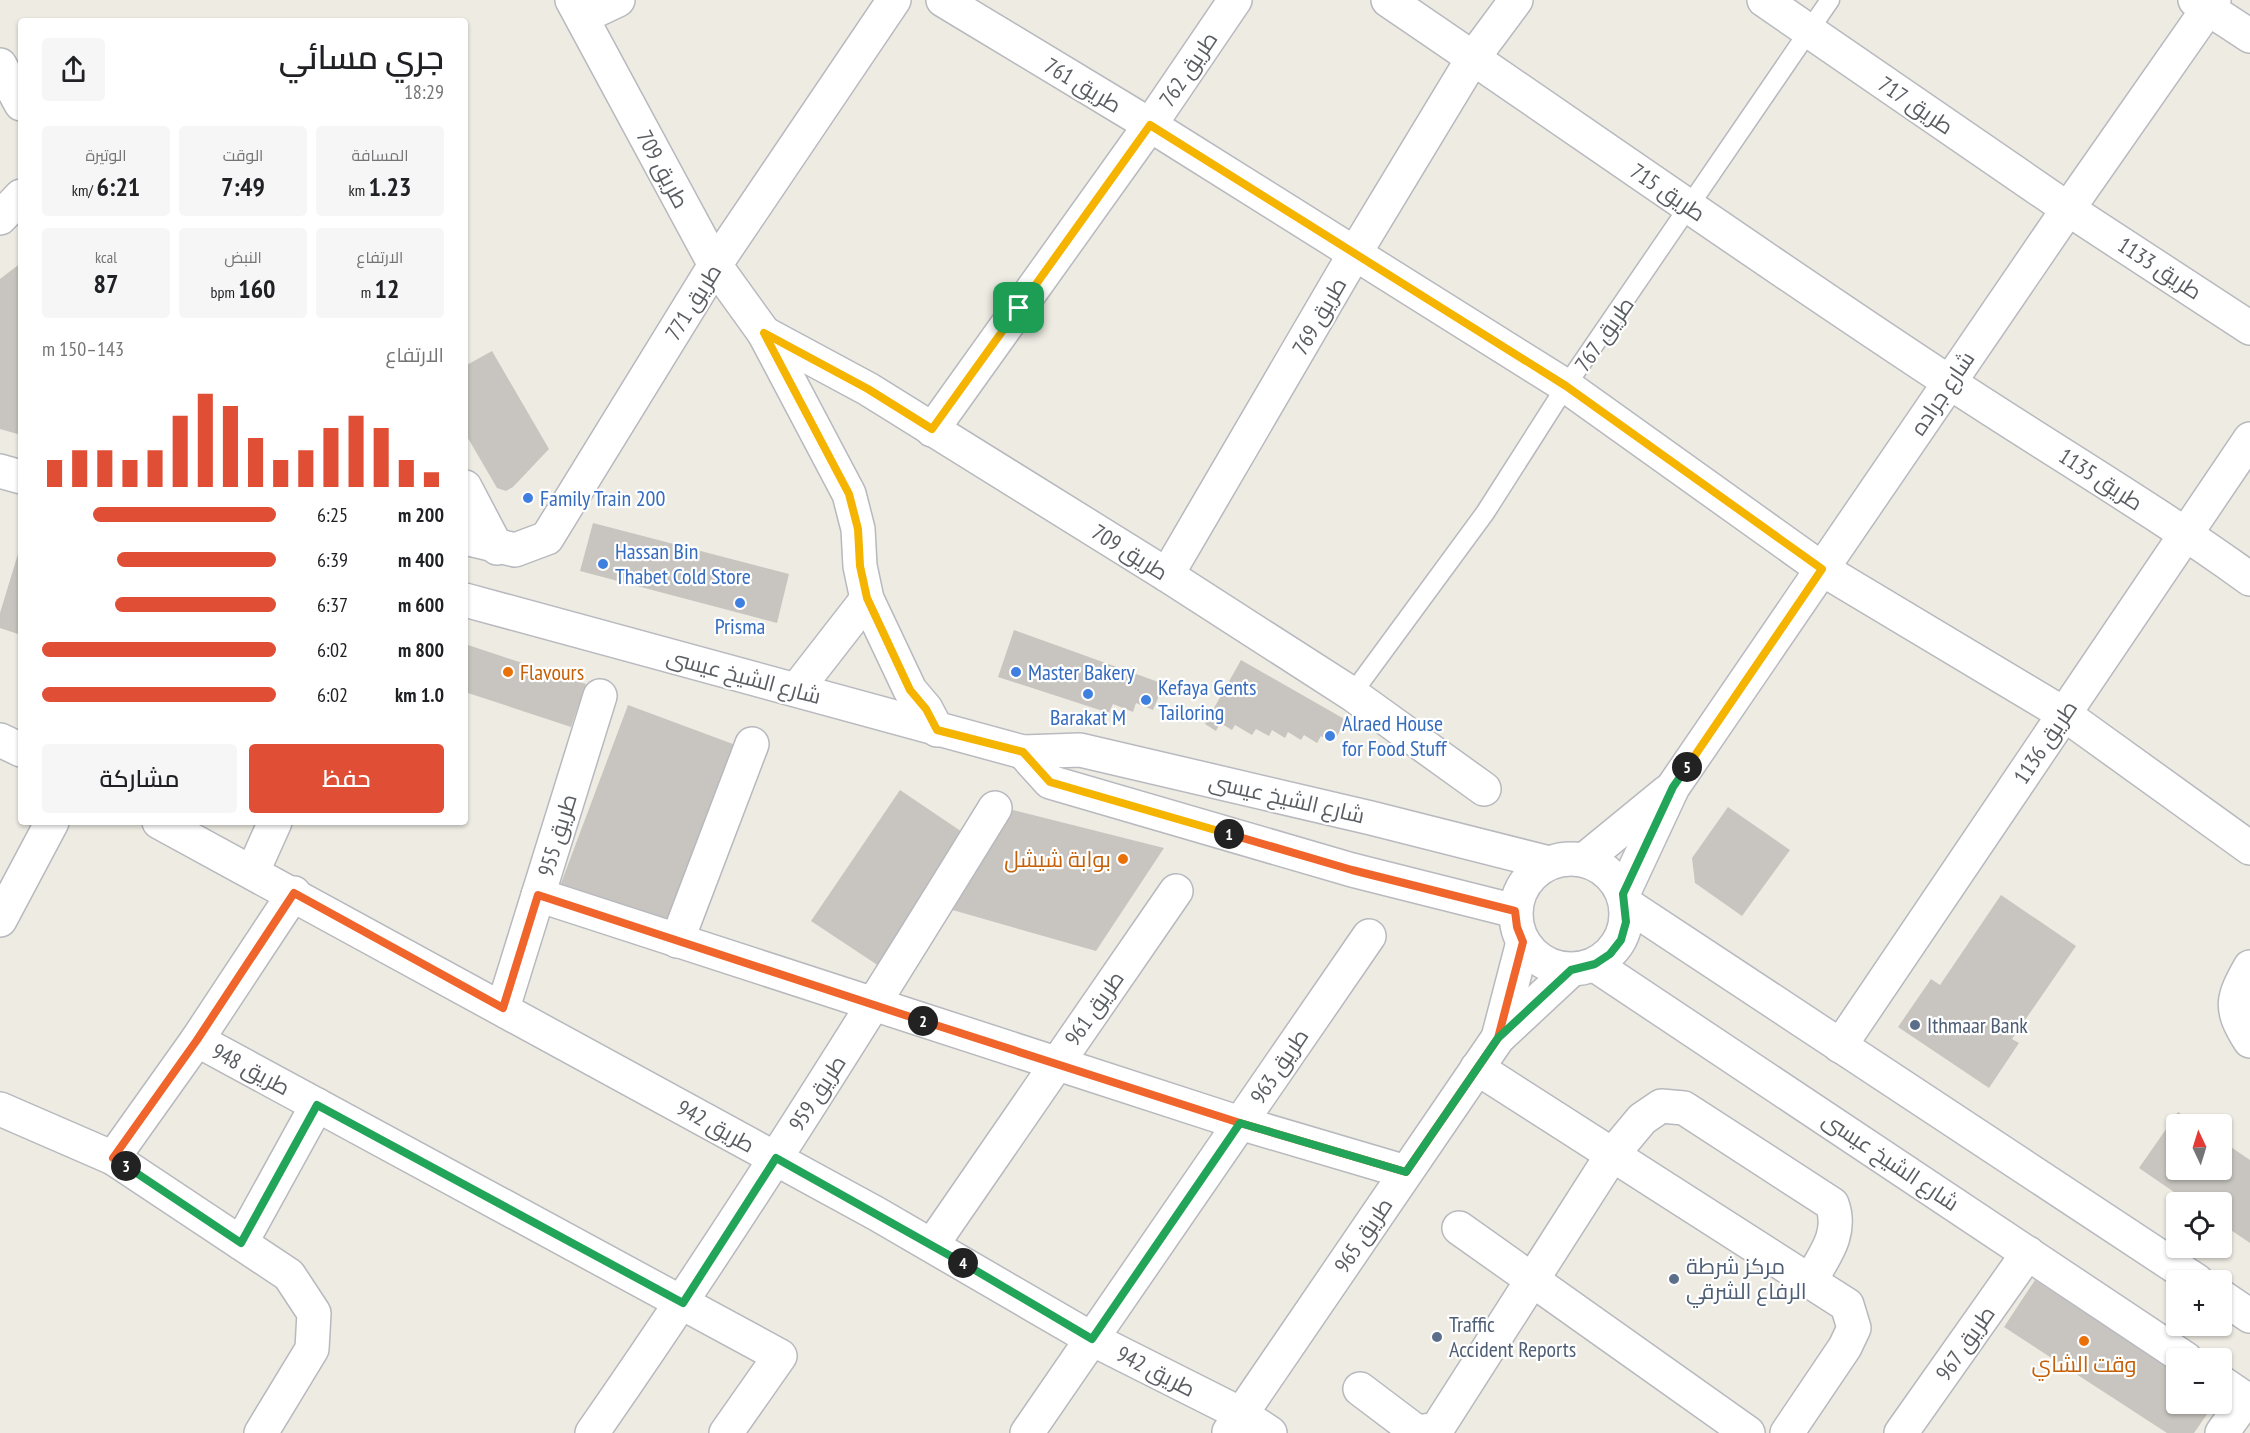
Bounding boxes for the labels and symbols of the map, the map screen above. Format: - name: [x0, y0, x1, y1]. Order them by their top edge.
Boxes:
- street label: طريق 762: [1153, 26, 1223, 112]
- street label: طريق 761: [1040, 51, 1126, 119]
- street label: طريق 717: [1873, 70, 1959, 140]
- street label: طريق 709: [631, 125, 695, 213]
- street label: طريق 715: [1625, 157, 1711, 227]
- street label: طريق 1133: [2113, 231, 2207, 305]
- street label: طريق 771: [659, 259, 727, 345]
- street label: طريق 769: [1286, 272, 1352, 360]
- pin: [993, 282, 1044, 333]
- street label: طريق 767: [1568, 291, 1640, 377]
- street label: شارع جراده: [1904, 346, 1981, 441]
- street label: طريق 1135: [2054, 442, 2148, 516]
- place label: Family Train 200: [540, 484, 666, 512]
- marker: Family Train 200: [521, 491, 535, 505]
- street label: طريق 709: [1087, 518, 1173, 586]
- place label: Hassan Bin Thabet Cold Store: [615, 537, 751, 590]
- marker: Hassan Bin Thabet Cold Store: [596, 557, 610, 571]
- marker: Prisma: [733, 596, 747, 610]
- place label: Prisma: [715, 612, 765, 640]
- street label: شارع الشيخ عيسى: [663, 642, 824, 711]
- place label: Flavours: [520, 658, 584, 686]
- place label: Master Bakery: [1028, 658, 1135, 686]
- marker: Flavours: [501, 665, 515, 679]
- marker: Master Bakery: [1009, 665, 1023, 679]
- place label: Kefaya Gents Tailoring: [1158, 673, 1256, 726]
- marker: Barakat M: [1081, 687, 1095, 701]
- marker: Kefaya Gents Tailoring: [1139, 693, 1153, 707]
- street label: طريق 1136: [2007, 695, 2083, 789]
- place label: Barakat M: [1050, 703, 1126, 731]
- place label: Alraed House for Food Stuff: [1342, 709, 1448, 762]
- marker: Alraed House for Food Stuff: [1323, 729, 1337, 743]
- pin: 5: [1672, 752, 1702, 782]
- street label: شارع الشيخ عيسى: [1206, 766, 1368, 830]
- street label: طريق 955: [531, 790, 583, 880]
- pin: 1: [1214, 819, 1244, 849]
- place label: بوابة شيشل: [1004, 845, 1111, 873]
- marker: بوابة شيشل: [1116, 852, 1130, 866]
- street label: طريق 961: [1058, 965, 1130, 1051]
- pin: 2: [908, 1006, 938, 1036]
- place label: Ithmaar Bank: [1927, 1011, 2028, 1039]
- marker: Ithmaar Bank: [1908, 1018, 1922, 1032]
- street label: طريق 963: [1244, 1023, 1314, 1109]
- street label: طريق 948: [207, 1037, 295, 1101]
- street label: طريق 959: [782, 1050, 852, 1136]
- street label: طريق 942: [672, 1093, 760, 1159]
- street label: شارع الشيخ عيسى: [1817, 1105, 1965, 1218]
- north arrow: [2166, 1114, 2232, 1180]
- pin: 3: [111, 1151, 141, 1181]
- street label: طريق 965: [1328, 1192, 1398, 1278]
- pin: 4: [948, 1248, 978, 1278]
- place label: مركز شرطة الرفاع الشرقي: [1686, 1252, 1807, 1308]
- marker: مركز شرطة الرفاع الشرقي: [1667, 1272, 1681, 1286]
- street label: طريق 967: [1929, 1300, 2001, 1386]
- place label: Traffic Accident Reports: [1449, 1310, 1576, 1363]
- marker: Traffic Accident Reports: [1430, 1330, 1444, 1344]
- marker: وقت الشاي: [2077, 1334, 2091, 1348]
- street label: طريق 942: [1112, 1339, 1200, 1403]
- place label: وقت الشاي: [2031, 1350, 2137, 1381]

